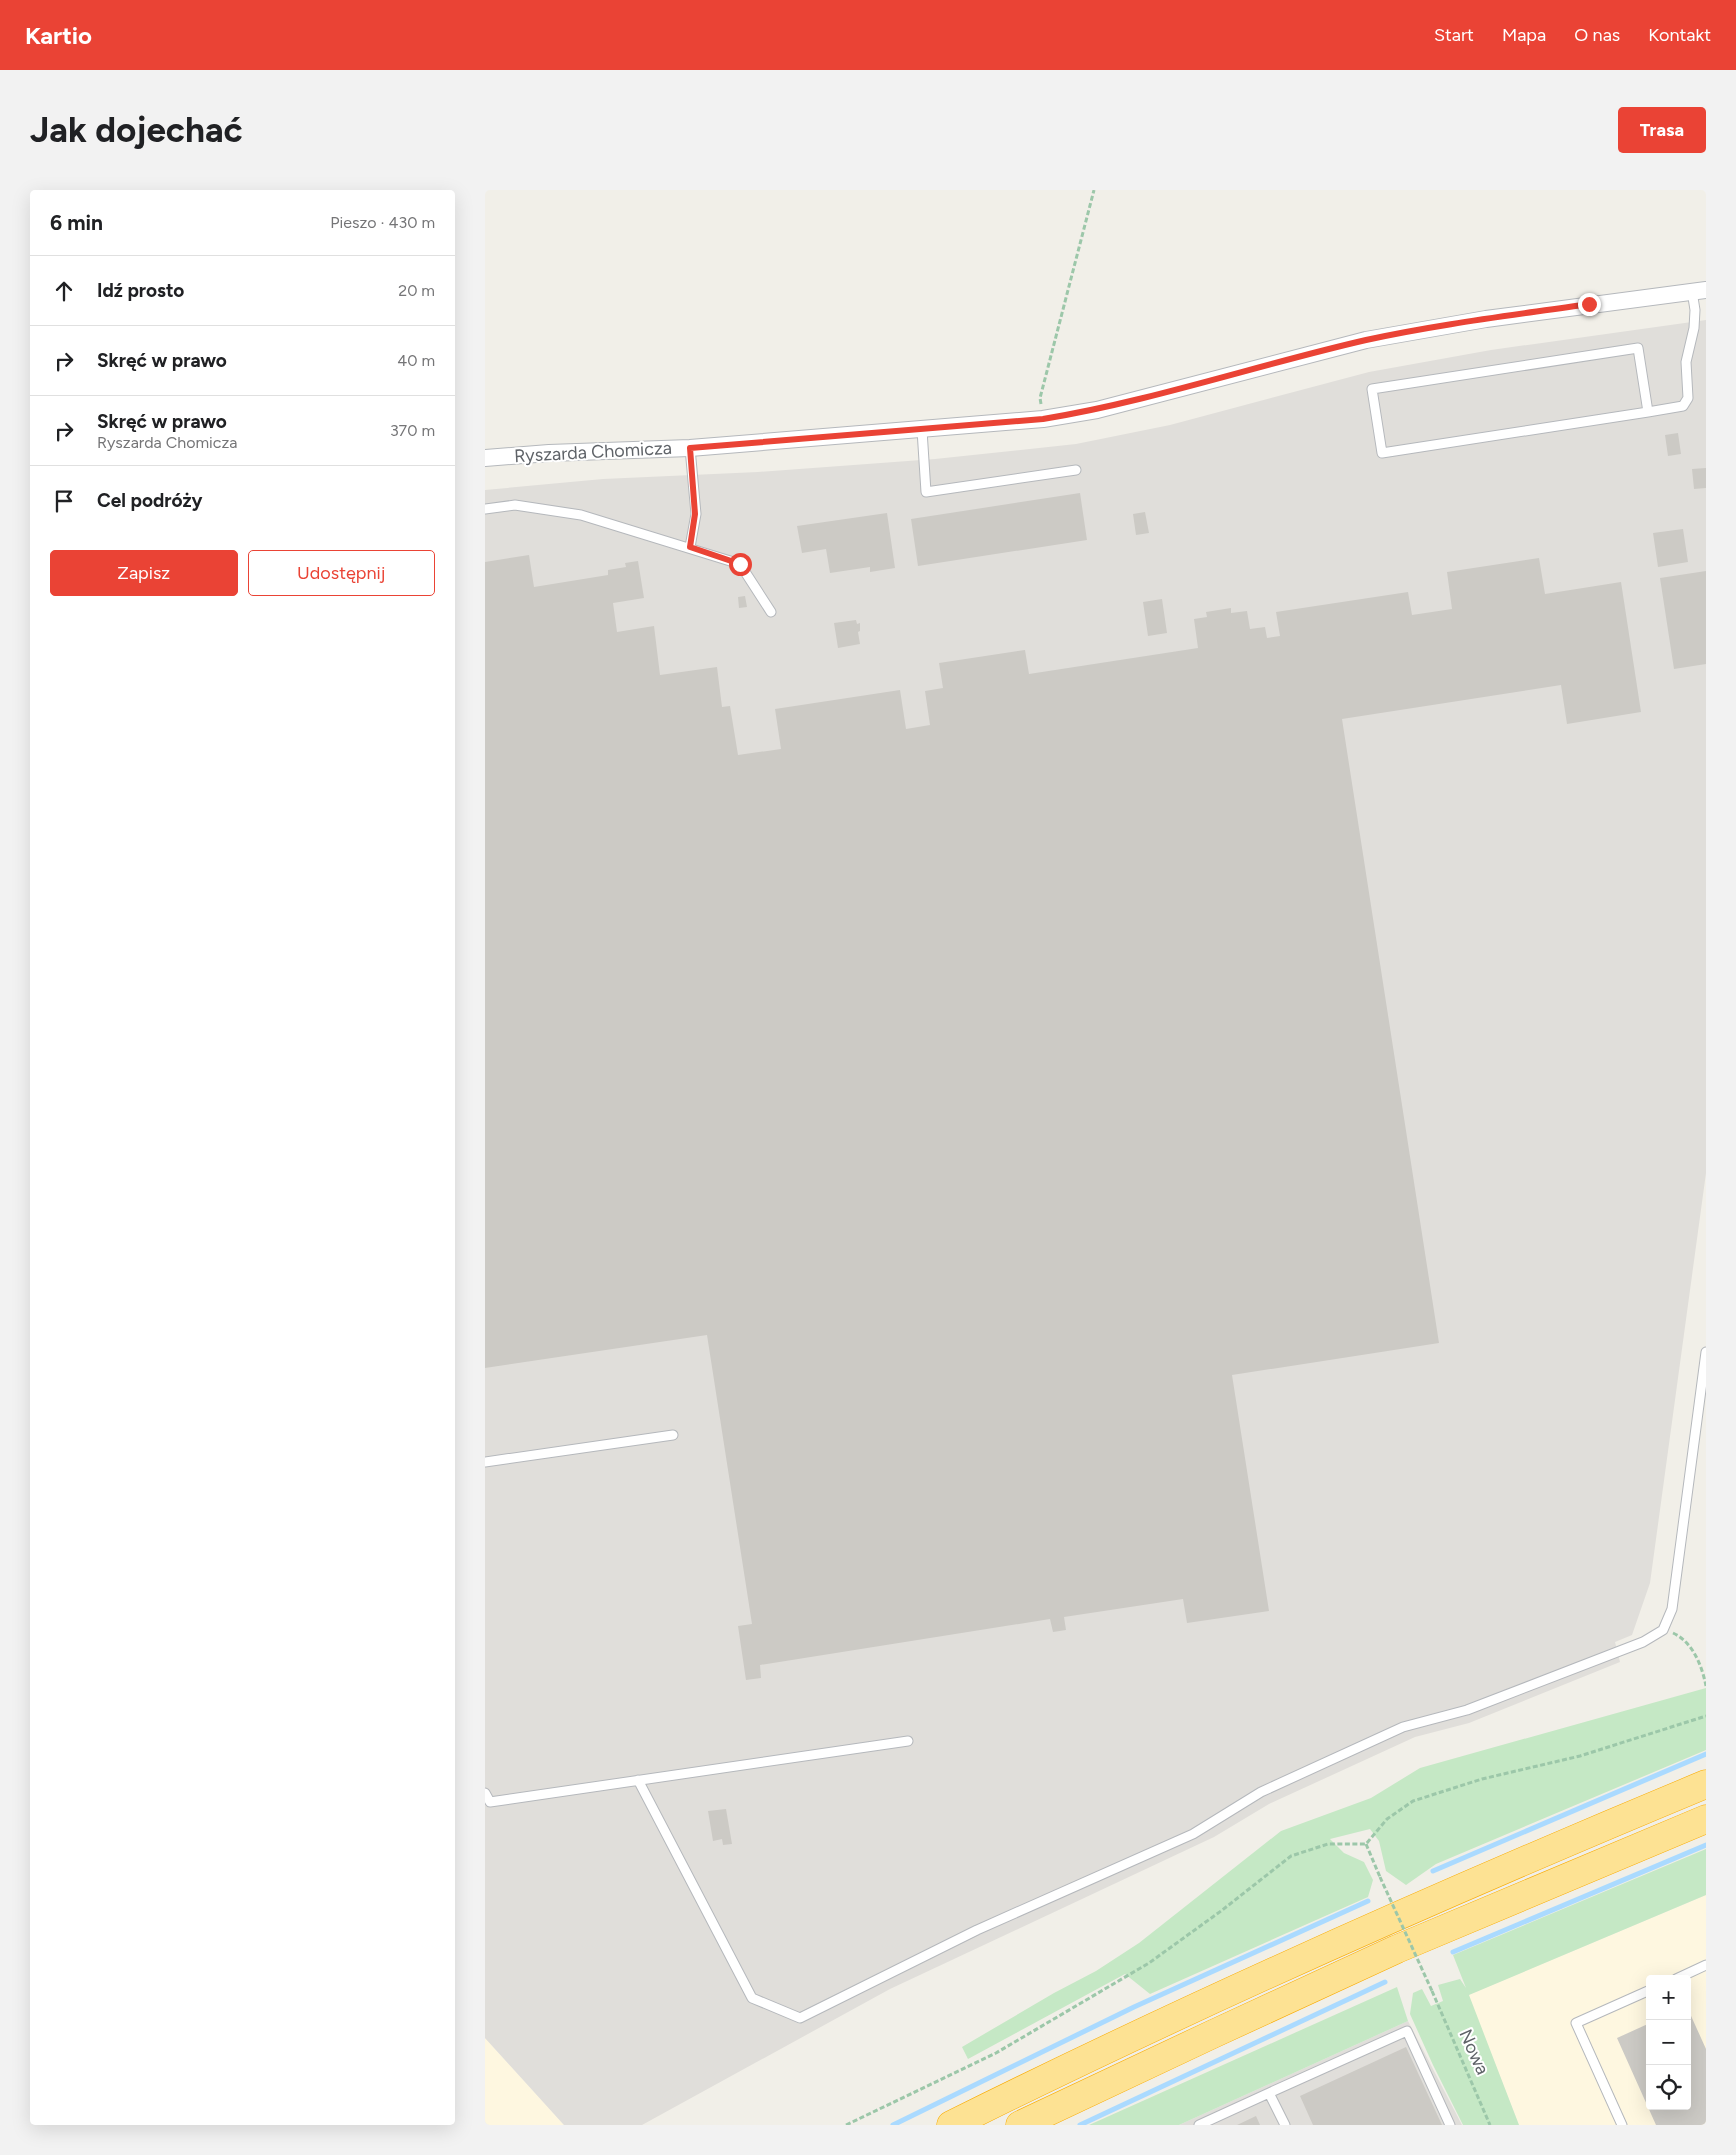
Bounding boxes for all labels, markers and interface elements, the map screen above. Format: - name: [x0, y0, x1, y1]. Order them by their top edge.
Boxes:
- text: Kartio: [25, 21, 92, 50]
- text: Start: [1434, 24, 1474, 46]
- text: Mapa: [1502, 24, 1546, 46]
- text: O nas: [1574, 24, 1620, 46]
- text: Kontakt: [1648, 24, 1711, 46]
- button: Trasa: [1618, 107, 1706, 153]
- text: Jak dojechać: [30, 109, 243, 151]
- text: 6 min: [50, 210, 103, 235]
- text: Pieszo · 430 m: [330, 213, 435, 232]
- icon: ahead: [50, 277, 78, 305]
- text: Idź prosto: [97, 279, 184, 302]
- text: 20 m: [398, 281, 435, 300]
- route end: [1578, 293, 1601, 316]
- icon: right: [50, 347, 78, 375]
- text: Skręć w prawo: [97, 349, 227, 372]
- text: 40 m: [397, 351, 435, 370]
- text: Skręć w prawo: [97, 410, 227, 433]
- icon: right: [50, 417, 78, 445]
- text: 370 m: [390, 421, 435, 440]
- text: Ryszarda Chomicza: [97, 433, 237, 452]
- street label: Ryszarda Chomicza: [514, 437, 672, 467]
- icon: arrive: [50, 487, 78, 515]
- text: Cel podróży: [97, 489, 203, 512]
- button: Zapisz: [50, 550, 238, 596]
- button: Udostępnij: [248, 550, 435, 596]
- route start: [729, 553, 752, 576]
- map controls: [1646, 1975, 1691, 2110]
- button: +: [1646, 1975, 1691, 2020]
- button: −: [1646, 2020, 1691, 2065]
- street label: Nowa: [1454, 2026, 1494, 2078]
- button: locate: [1646, 2065, 1691, 2110]

